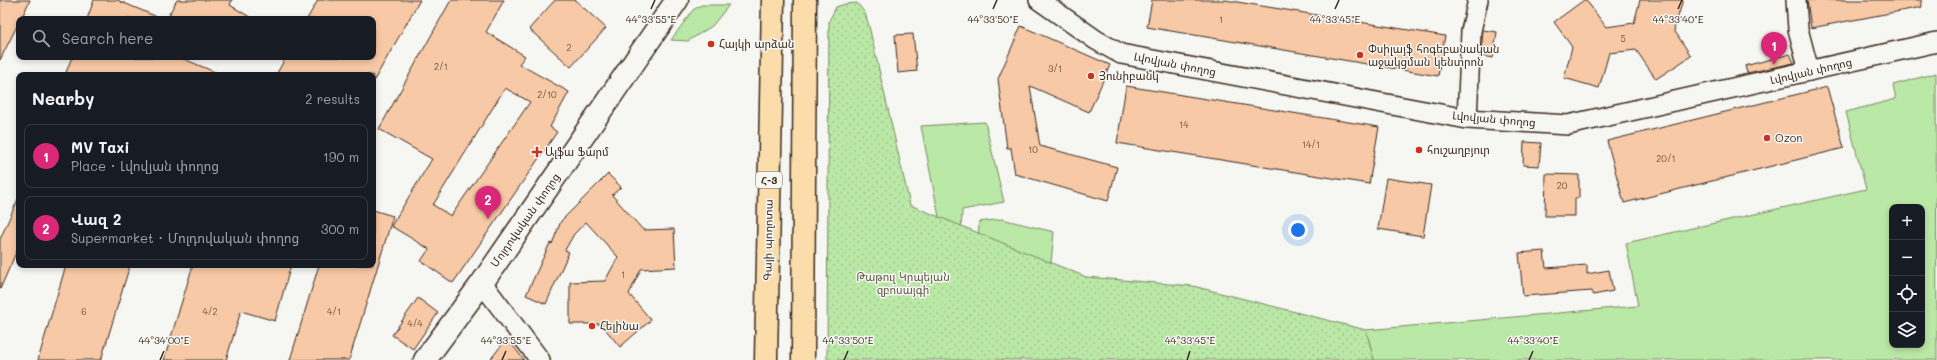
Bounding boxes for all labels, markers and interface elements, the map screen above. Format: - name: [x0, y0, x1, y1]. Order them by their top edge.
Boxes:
- text: 44°33'55"E: [626, 12, 676, 26]
- text: 44°33'50"E: [968, 12, 1019, 26]
- text: 44°33'45"E: [1310, 12, 1361, 26]
- text: 44°33'40"E: [1653, 12, 1704, 26]
- house number: 1: [1219, 14, 1223, 25]
- search box: [16, 16, 376, 60]
- icon: search: [30, 27, 52, 49]
- text: Search here: [62, 28, 153, 48]
- pin: 1: [1761, 32, 1787, 65]
- house number: 5: [1620, 33, 1626, 44]
- place label: Հայկի արձան: [719, 36, 794, 51]
- marker: Հայկի արձան: [706, 39, 716, 49]
- place label: Փսիլայֆ հոգեբանական աջակցման կենտրոն: [1368, 41, 1499, 69]
- house number: 2: [566, 42, 572, 53]
- street label: Լվովյան փողոց: [1133, 48, 1218, 79]
- marker: Փսիլայֆ հոգեբանական աջակցման կենտրոն: [1355, 50, 1365, 60]
- street label: Լվովյան փողոց: [1768, 54, 1853, 87]
- house number: 2/1: [434, 61, 448, 72]
- house number: 3/1: [1048, 63, 1062, 74]
- place label: Յունիբանկ: [1099, 68, 1159, 83]
- marker: Յունիբանկ: [1086, 71, 1096, 81]
- text: Nearby: [32, 87, 94, 109]
- house number: 2/10: [537, 89, 557, 100]
- text: 2 results: [305, 90, 360, 107]
- street label: Լվովյան փողոց: [1452, 107, 1536, 130]
- house number: 14: [1179, 119, 1189, 130]
- place label: Ozon: [1775, 130, 1802, 145]
- marker: Ozon: [1762, 133, 1772, 143]
- text: MV Taxi: [71, 137, 130, 157]
- house number: 14/1: [1302, 139, 1320, 150]
- place label: հուշաղբյուր: [1427, 142, 1490, 157]
- place label: Ալֆա Ֆարմ: [545, 144, 609, 159]
- house number: 10: [1028, 144, 1038, 155]
- marker: հուշաղբյուր: [1414, 145, 1424, 155]
- marker: Ալֆա Ֆարմ: [532, 147, 542, 157]
- text: 1: [43, 148, 49, 165]
- text: 190 m: [323, 148, 359, 165]
- house number: 20/1: [1656, 153, 1676, 164]
- text: Place · Լվովյան փողոց: [71, 157, 219, 174]
- street label: Մոլդովական փողոց: [486, 170, 563, 270]
- road number: Հ-3: [756, 172, 782, 188]
- house number: 20: [1557, 180, 1568, 191]
- pin: 2: [475, 186, 501, 219]
- street label: Գայի պողոտա: [759, 199, 776, 281]
- map controls: [1889, 204, 1925, 348]
- button: +: [1889, 204, 1925, 240]
- text: Վազ 2: [71, 209, 121, 229]
- text: 2: [42, 220, 50, 237]
- text: 300 m: [321, 220, 359, 237]
- your location: [1288, 220, 1308, 240]
- text: Supermarket · Մոլդովական փողոց: [71, 229, 299, 246]
- button: −: [1889, 240, 1925, 276]
- house number: 1: [621, 269, 625, 280]
- park label: Թաթուլ Կրպեյան զբոսայգի: [856, 269, 950, 297]
- button: locate: [1889, 276, 1925, 312]
- house number: 6: [81, 306, 87, 317]
- house number: 4/2: [202, 306, 218, 317]
- house number: 4/1: [327, 306, 341, 317]
- button: layers: [1889, 312, 1925, 348]
- house number: 4/4: [407, 318, 423, 329]
- place label: Հելինա: [600, 318, 639, 333]
- marker: Հելինա: [587, 321, 597, 331]
- text: 44°34'00"E: [138, 333, 190, 347]
- text: 44°33'55"E: [481, 333, 531, 347]
- text: 44°33'50"E: [823, 333, 874, 347]
- text: 44°33'45"E: [1165, 333, 1216, 347]
- text: 44°33'40"E: [1508, 333, 1559, 347]

